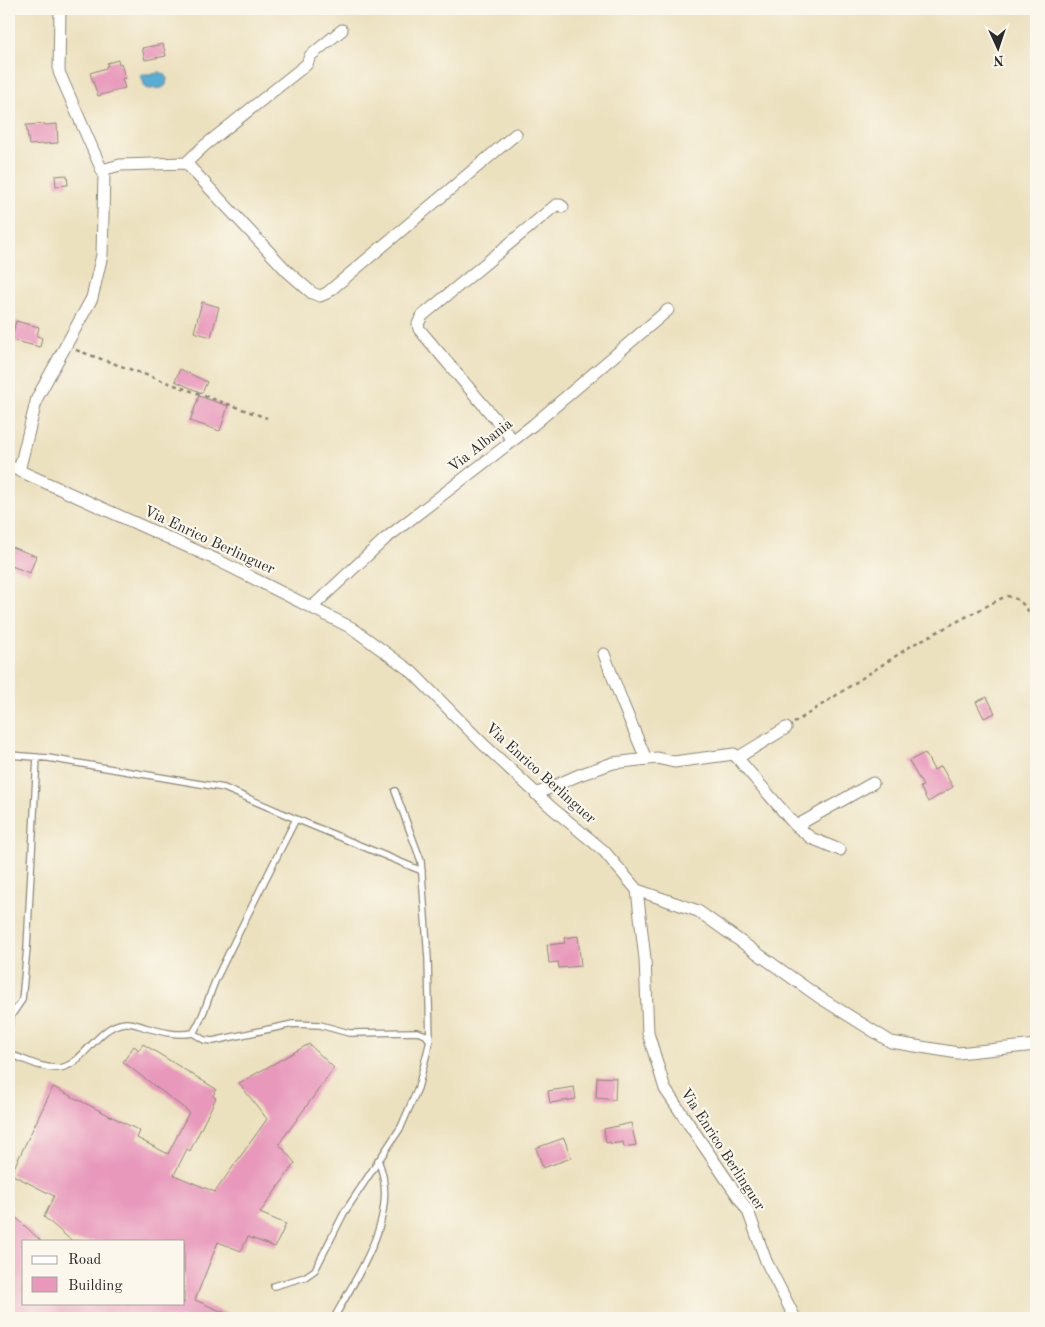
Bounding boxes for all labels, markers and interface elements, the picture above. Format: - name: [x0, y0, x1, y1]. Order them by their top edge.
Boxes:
- north arrow: [972, 22, 1022, 72]
- text: N: [993, 53, 1004, 67]
- street label: Via Albania: [446, 416, 516, 476]
- street label: Via Enrico Berlinguer: [141, 504, 277, 578]
- street label: Via Enrico Berlinguer: [482, 721, 598, 827]
- street label: Via Enrico Berlinguer: [677, 1086, 767, 1214]
- legend: [22, 1240, 185, 1304]
- text: Road: [68, 1253, 102, 1268]
- text: Building: [68, 1279, 123, 1294]

